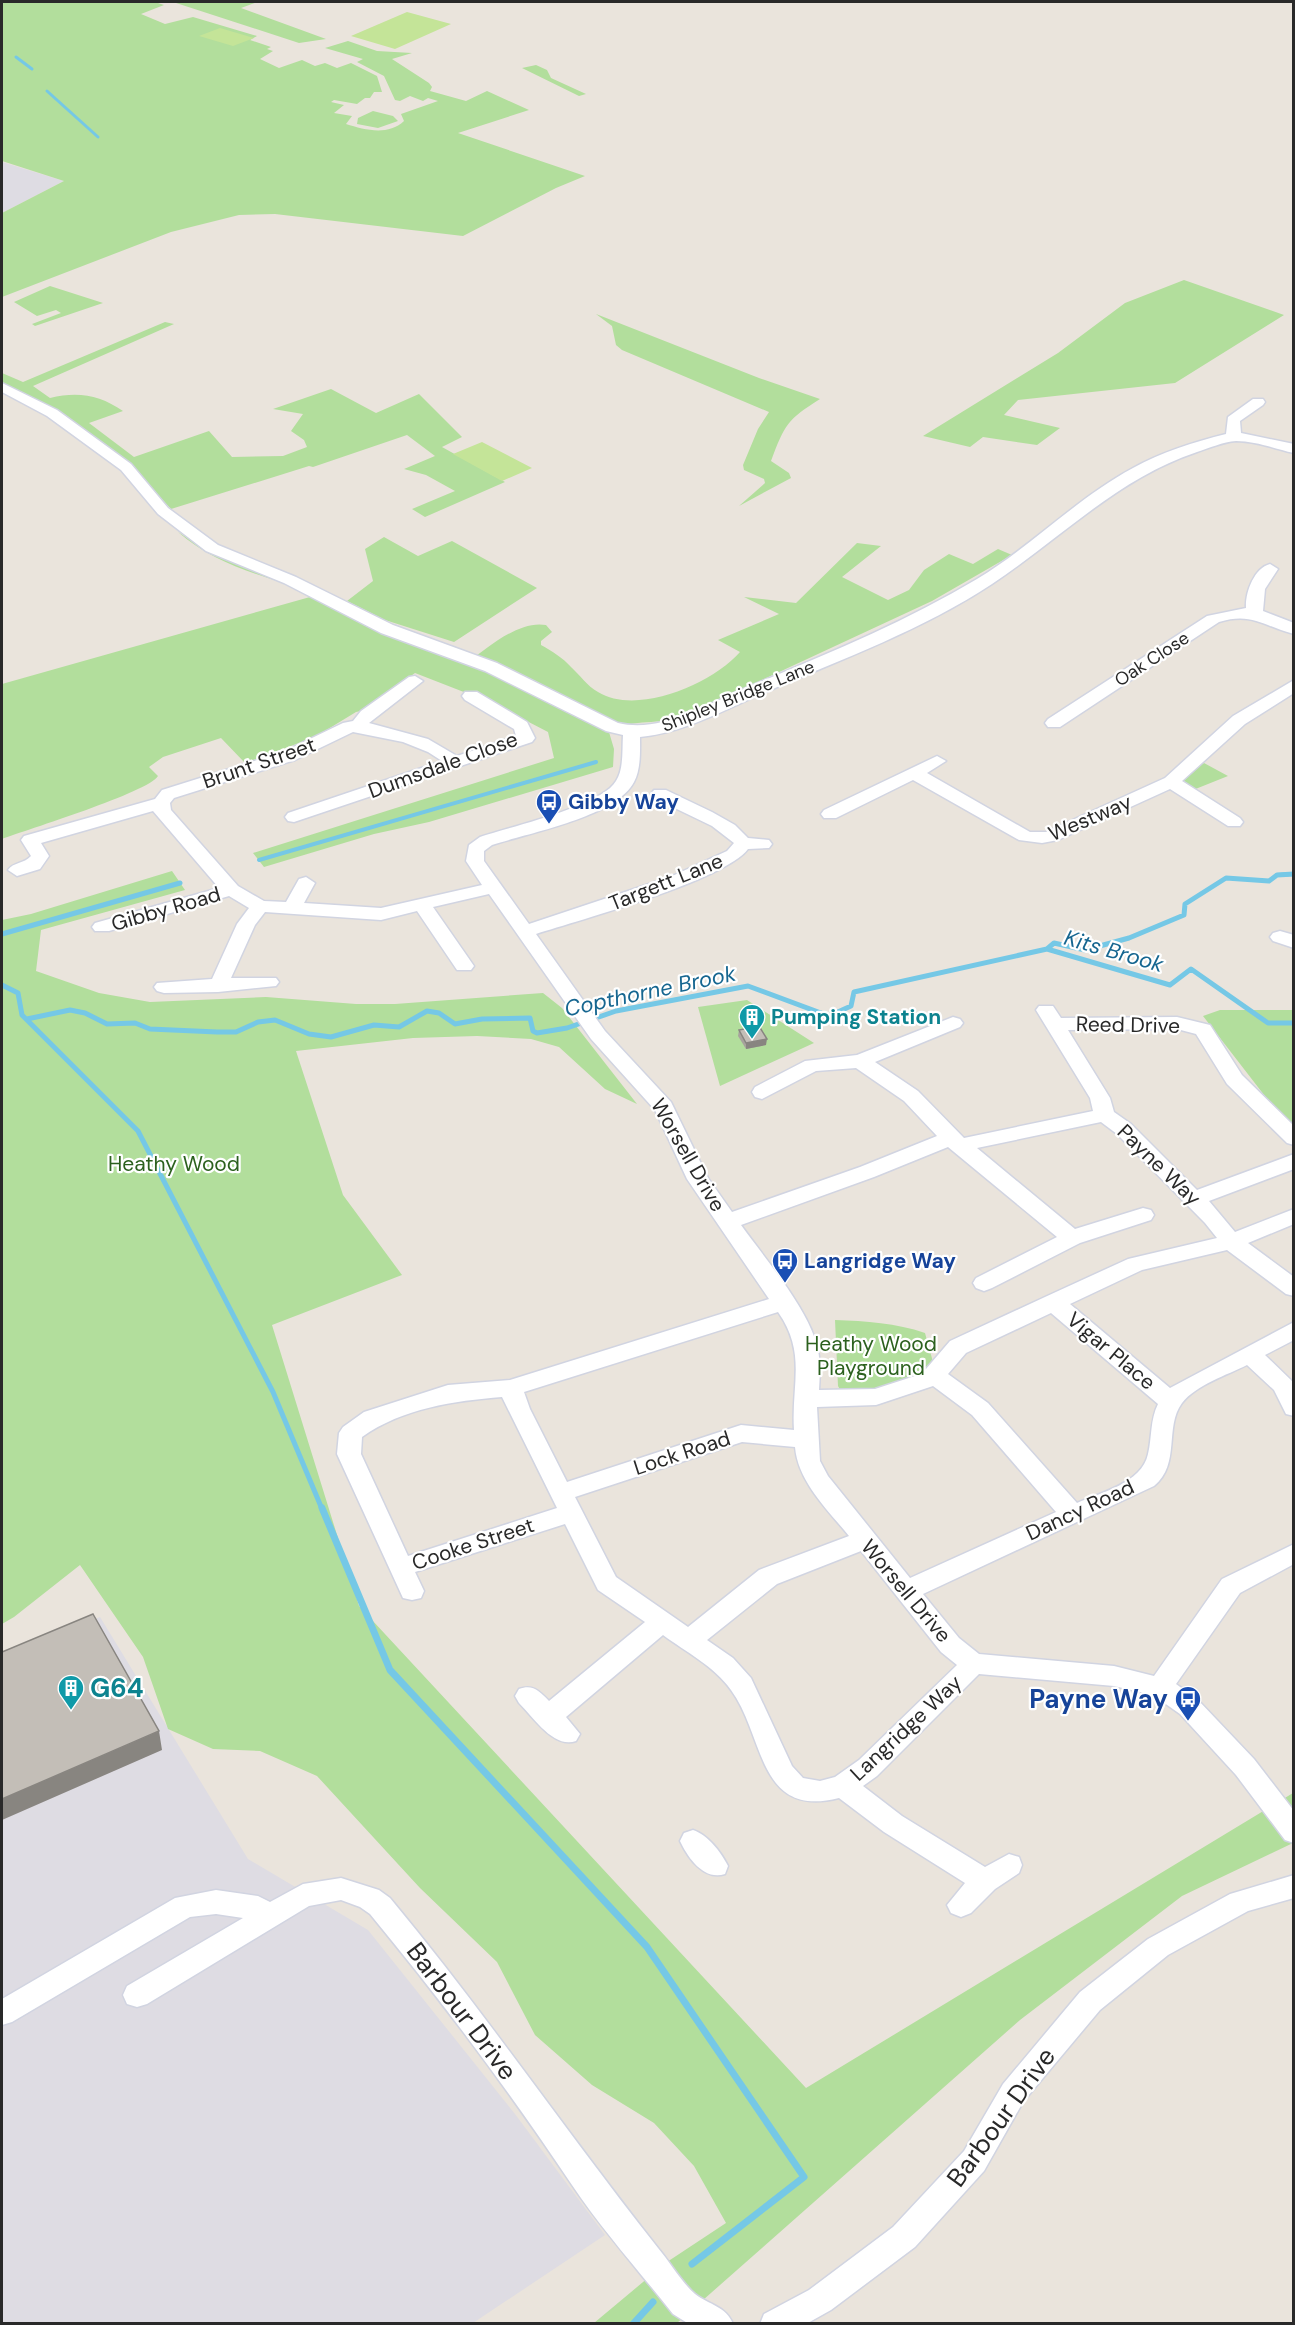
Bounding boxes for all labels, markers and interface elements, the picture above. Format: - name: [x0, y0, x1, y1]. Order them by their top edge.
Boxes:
- street label: Oak Close: [1110, 626, 1194, 692]
- street label: Shipley Bridge Lane: [658, 654, 818, 738]
- street label: Dumsdale Close: [364, 725, 522, 805]
- street label: Brunt Street: [199, 731, 319, 795]
- bus stop icon: Gibby Way: [534, 787, 564, 825]
- place label: Gibby Way: [568, 788, 679, 816]
- street label: Westway: [1044, 788, 1136, 848]
- street label: Targett Lane: [605, 846, 727, 918]
- street label: Gibby Road: [108, 880, 224, 938]
- water label: Kits Brook: [1061, 923, 1168, 979]
- water label: Copthorne Brook: [562, 959, 739, 1023]
- building icon: Pumping Station: [737, 1002, 767, 1040]
- place label: Pumping Station: [771, 1003, 941, 1031]
- street label: Reed Drive: [1076, 1010, 1180, 1040]
- street label: Worsell Drive: [644, 1093, 732, 1217]
- street label: Payne Way: [1111, 1118, 1207, 1212]
- park label: Heathy Wood: [108, 1150, 240, 1178]
- bus stop icon: Langridge Way: [770, 1246, 800, 1284]
- place label: Langridge Way: [804, 1247, 956, 1275]
- street label: Vigar Place: [1061, 1306, 1161, 1396]
- park label: Heathy Wood Playground: [805, 1330, 937, 1382]
- street label: Lock Road: [630, 1424, 734, 1482]
- street label: Dancy Road: [1021, 1473, 1139, 1547]
- street label: Cooke Street: [408, 1511, 538, 1577]
- street label: Worsell Drive: [855, 1533, 957, 1649]
- street label: Langridge Way: [844, 1669, 968, 1787]
- place label: G64: [90, 1671, 144, 1705]
- building icon: G64: [56, 1673, 86, 1711]
- place label: Payne Way: [1029, 1682, 1168, 1716]
- bus stop icon: Payne Way: [1173, 1684, 1203, 1722]
- street label: Barbour Drive: [399, 1935, 525, 2087]
- street label: Barbour Drive: [939, 2041, 1063, 2193]

